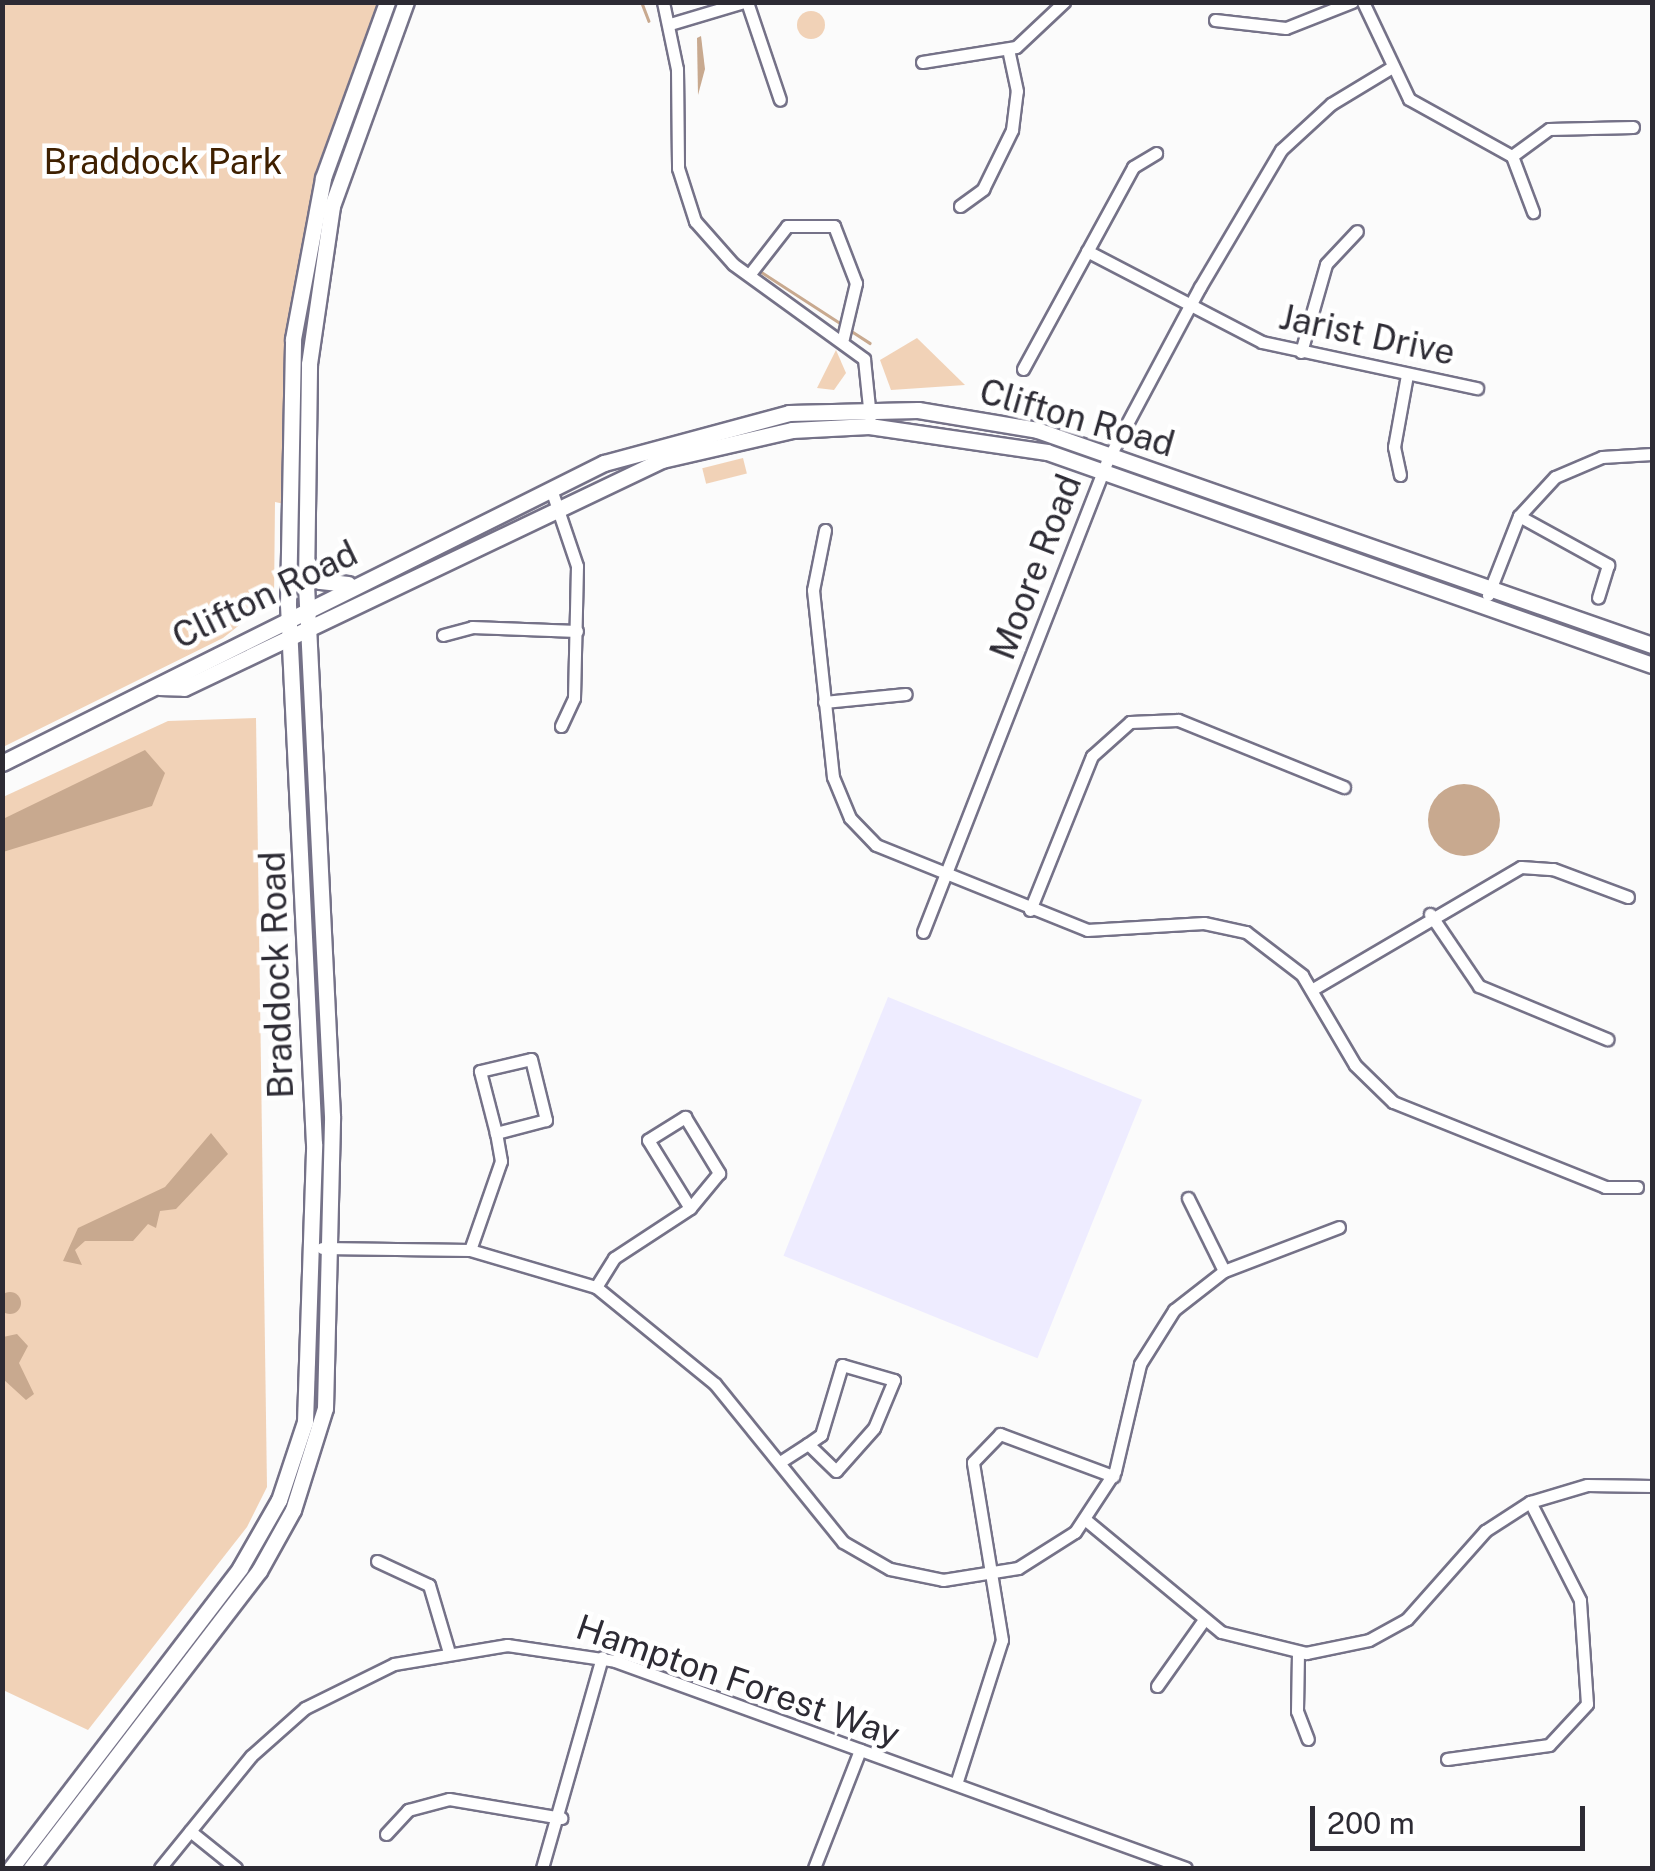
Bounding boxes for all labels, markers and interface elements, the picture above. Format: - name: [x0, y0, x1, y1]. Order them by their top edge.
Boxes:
- park label: Braddock Park: [43, 141, 283, 183]
- street label: Jarist Drive: [1275, 296, 1459, 374]
- street label: Clifton Road: [975, 370, 1179, 466]
- street label: Moore Road: [981, 468, 1091, 666]
- street label: Clifton Road: [166, 532, 364, 658]
- street label: Braddock Road: [252, 851, 302, 1099]
- street label: Hampton Forest Way: [570, 1606, 906, 1756]
- scale bar: [1315, 1786, 1590, 1848]
- text: 200 m: [1327, 1805, 1415, 1841]

